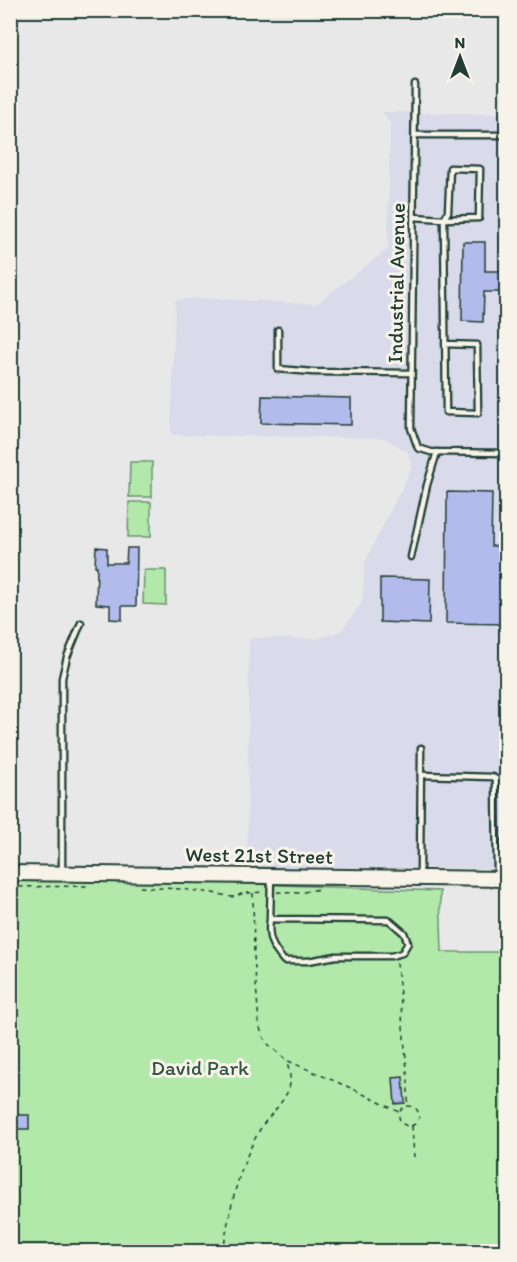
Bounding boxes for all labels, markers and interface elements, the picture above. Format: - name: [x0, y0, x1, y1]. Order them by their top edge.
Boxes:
- north arrow: [430, 27, 490, 87]
- text: N: [455, 33, 465, 52]
- street label: Industrial Avenue: [382, 203, 410, 363]
- street label: West 21st Street: [185, 841, 333, 869]
- park label: David Park: [151, 1055, 249, 1080]

